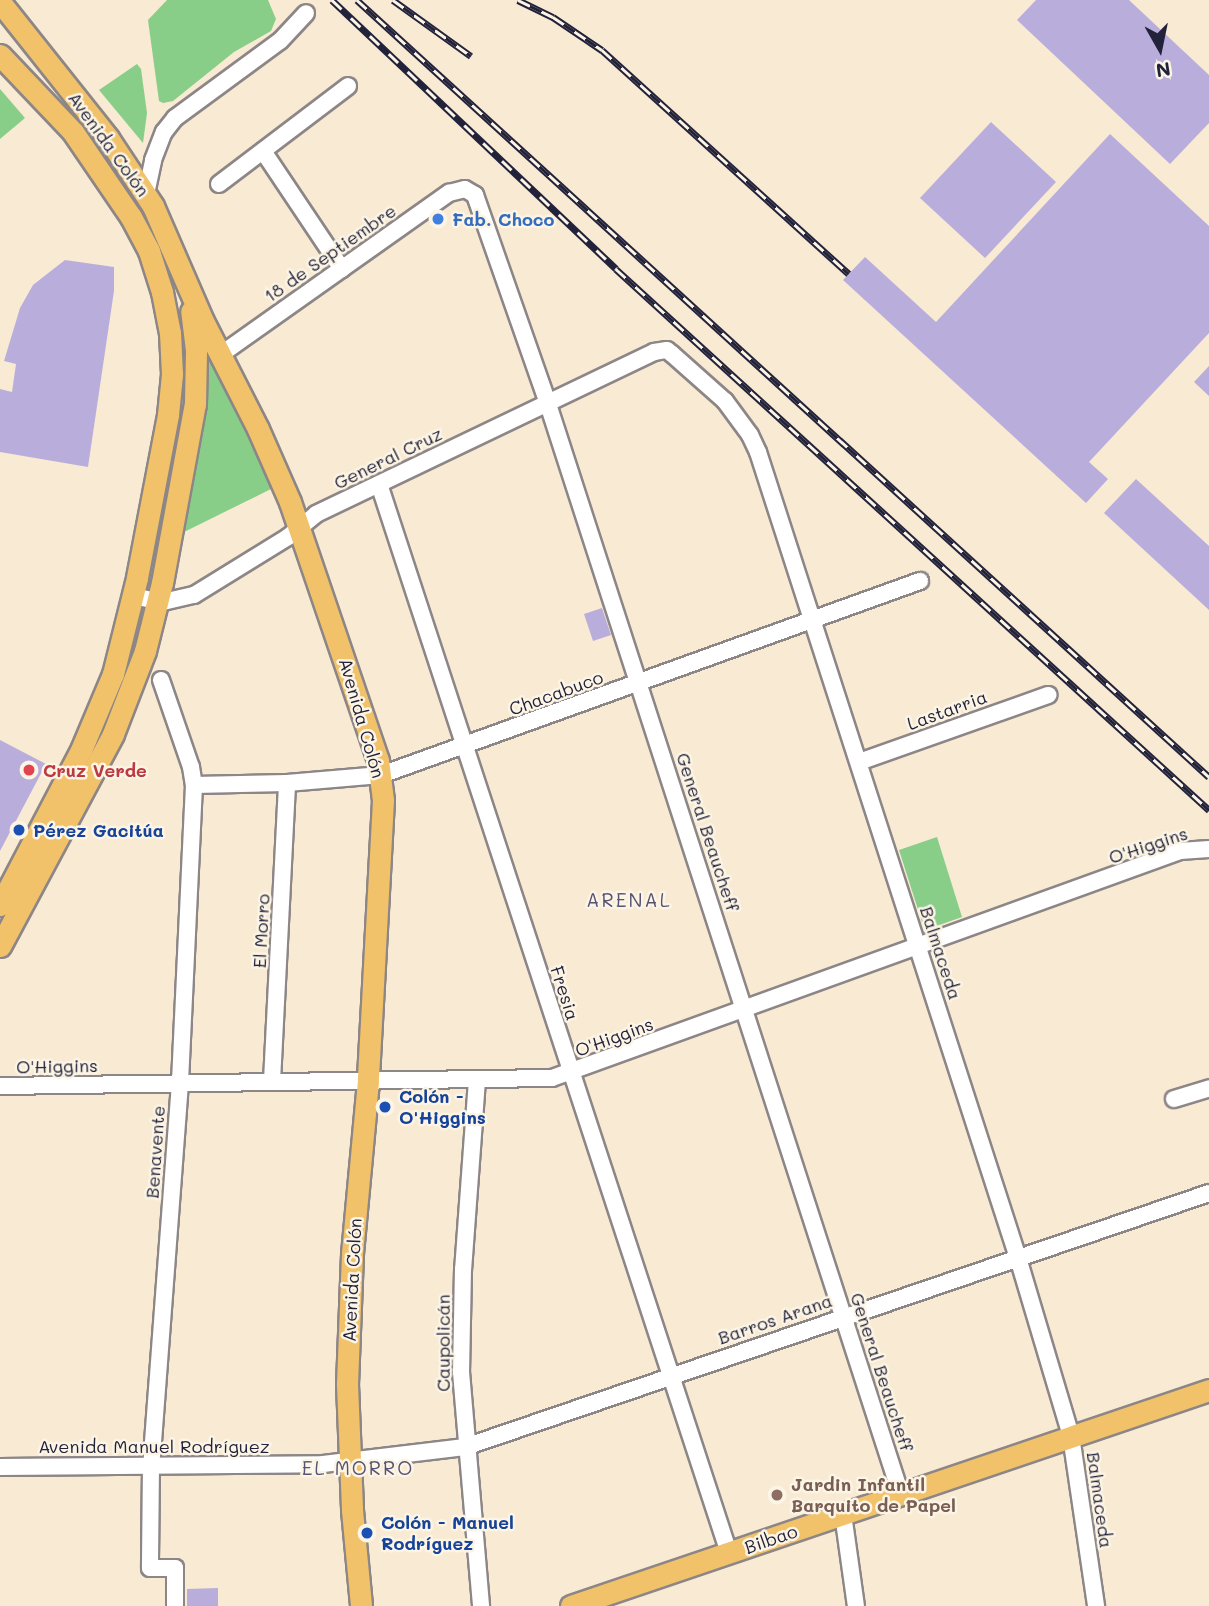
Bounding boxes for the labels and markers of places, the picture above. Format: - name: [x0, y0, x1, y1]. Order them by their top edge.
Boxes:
- place label: Fab. Choco: [452, 208, 554, 230]
- marker: Fab. Choco: [430, 211, 446, 227]
- place label: Cruz Verde: [43, 759, 147, 781]
- marker: Cruz Verde: [21, 762, 37, 778]
- place label: Pérez Gacitúa: [33, 819, 164, 841]
- marker: Pérez Gacitúa: [11, 822, 27, 838]
- place label: Colón - O'Higgins: [399, 1086, 486, 1128]
- marker: Colón - O'Higgins: [377, 1099, 393, 1115]
- place label: Jardin Infantil Barquito de Papel: [791, 1474, 956, 1516]
- marker: Jardin Infantil Barquito de Papel: [769, 1487, 785, 1503]
- place label: Colón - Manuel Rodríguez: [381, 1512, 514, 1554]
- marker: Colón - Manuel Rodríguez: [359, 1525, 375, 1541]

